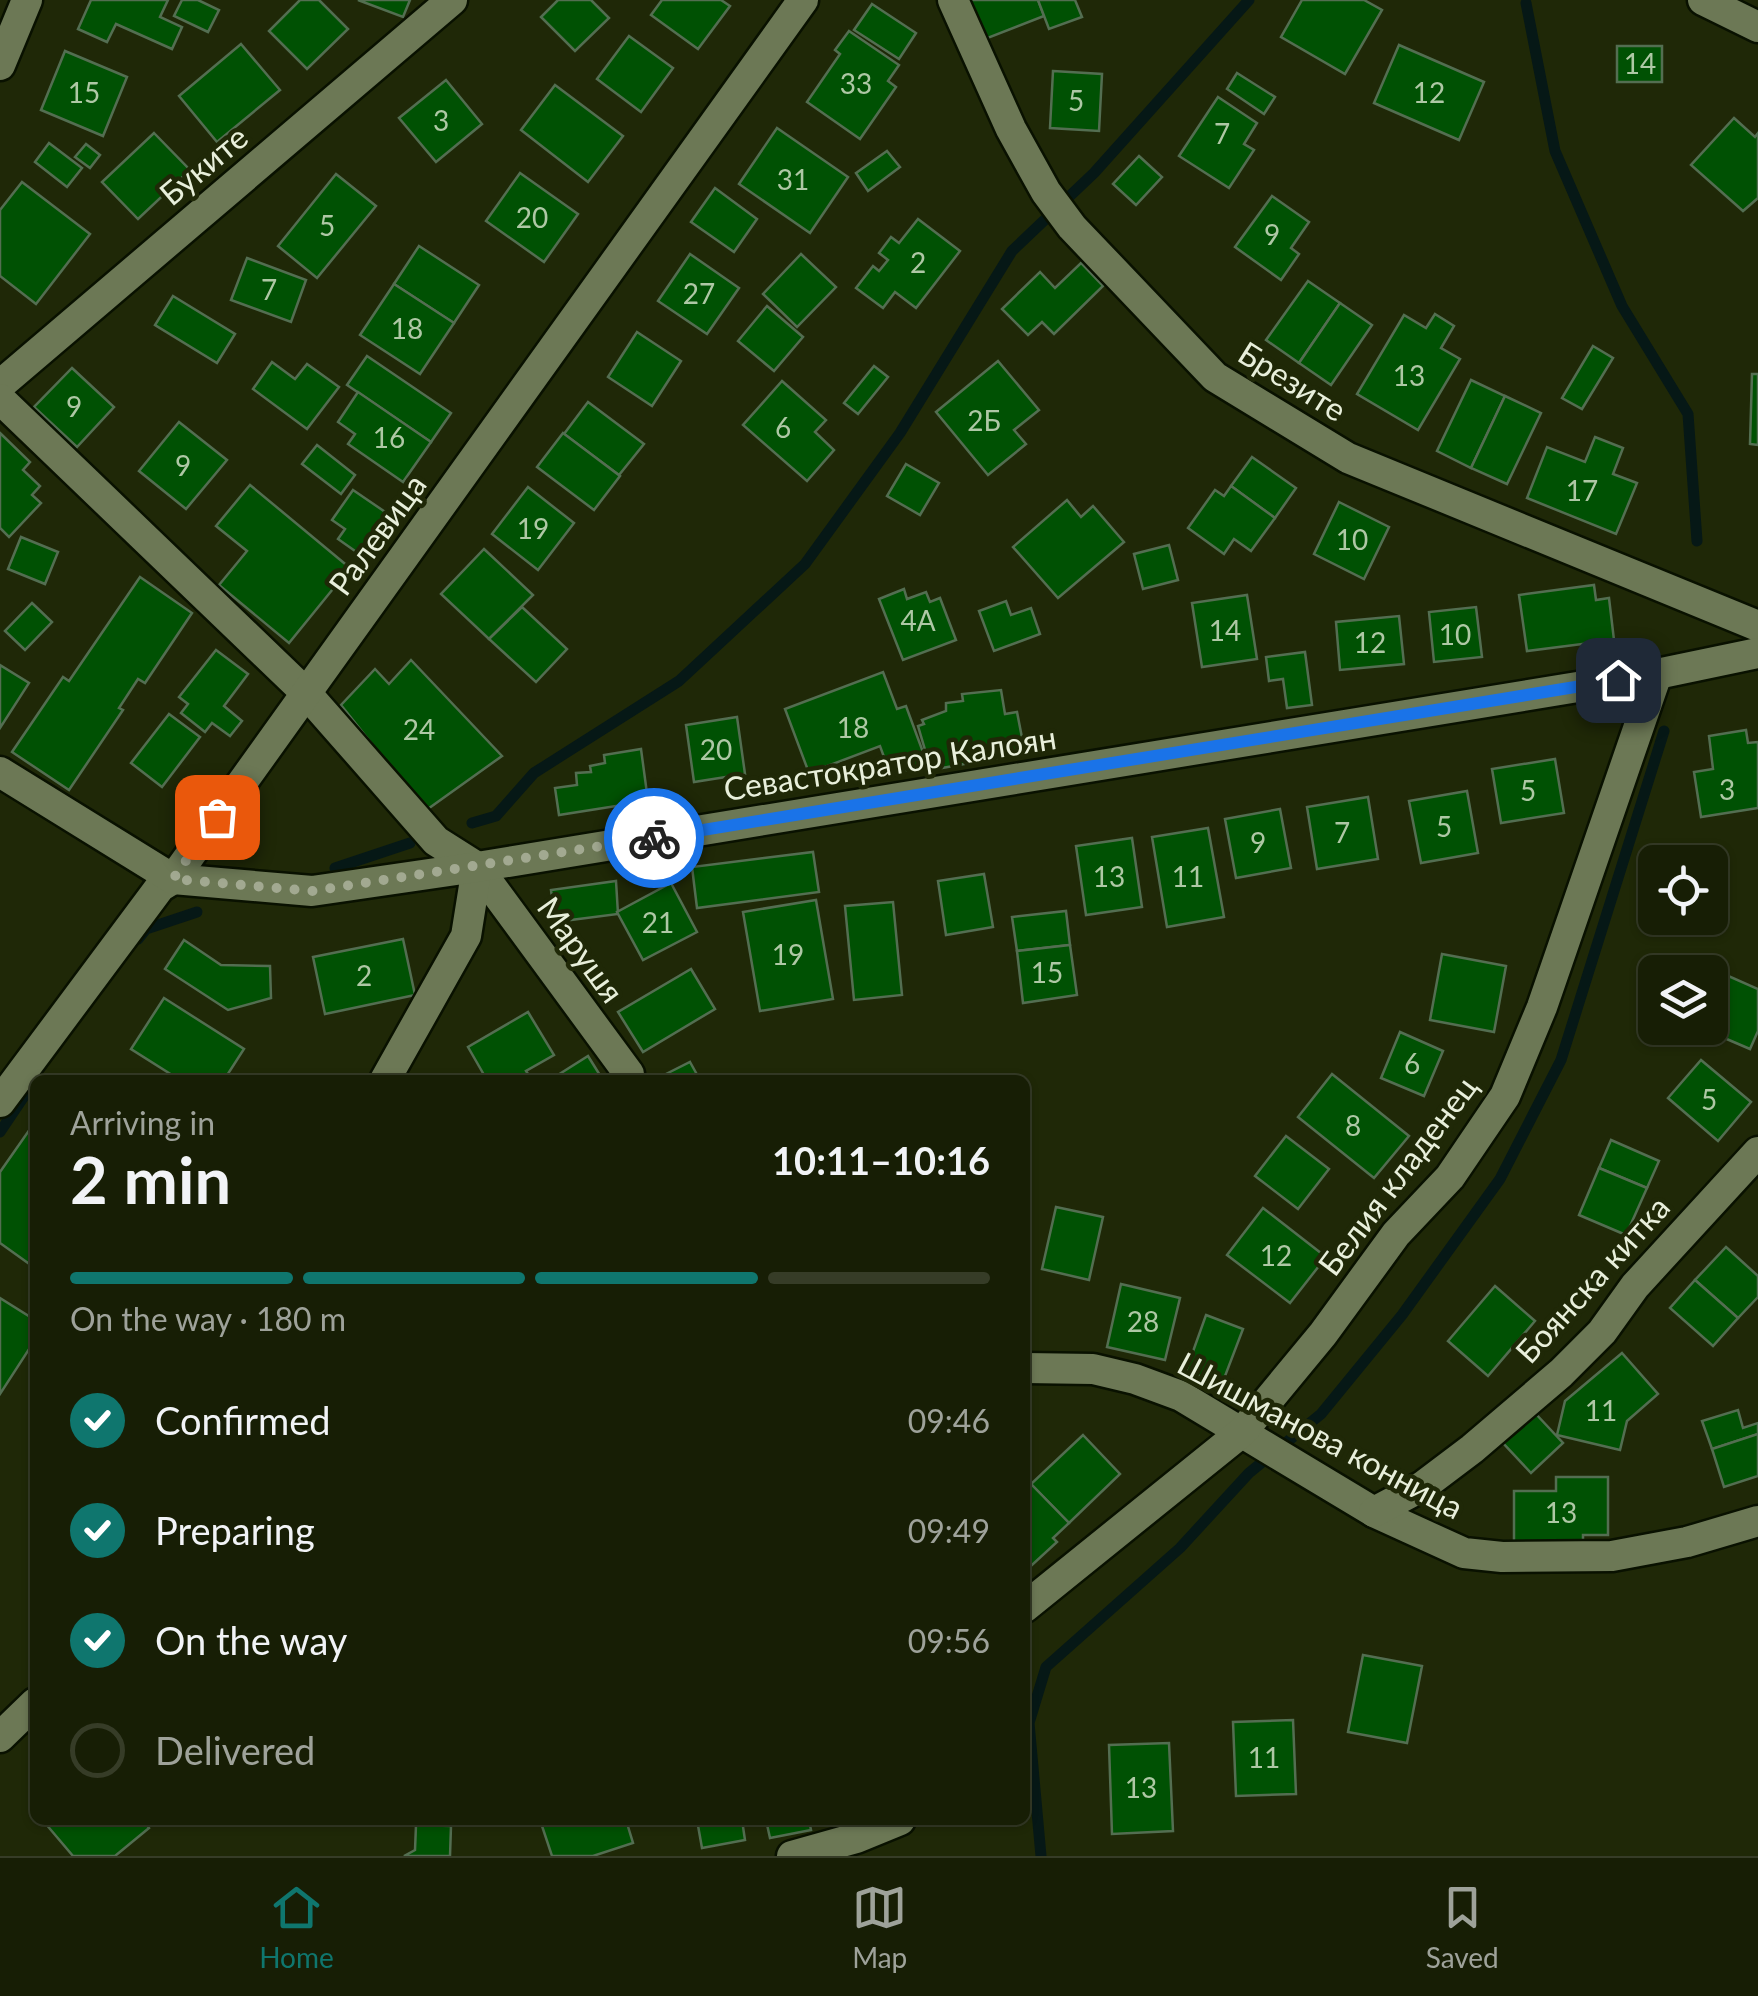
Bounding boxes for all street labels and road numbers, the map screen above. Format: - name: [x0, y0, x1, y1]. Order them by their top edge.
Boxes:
- street label: Буките: [151, 117, 255, 213]
- street label: Брезите: [1232, 333, 1354, 429]
- street label: Ралевица: [320, 466, 434, 602]
- street label: Севастократор Калоян: [721, 717, 1059, 808]
- street label: Марушя: [530, 889, 633, 1010]
- street label: Белия кладенец: [1309, 1068, 1484, 1283]
- street label: Боянска китка: [1507, 1188, 1677, 1370]
- street label: Шишманова конница: [1171, 1343, 1470, 1526]

